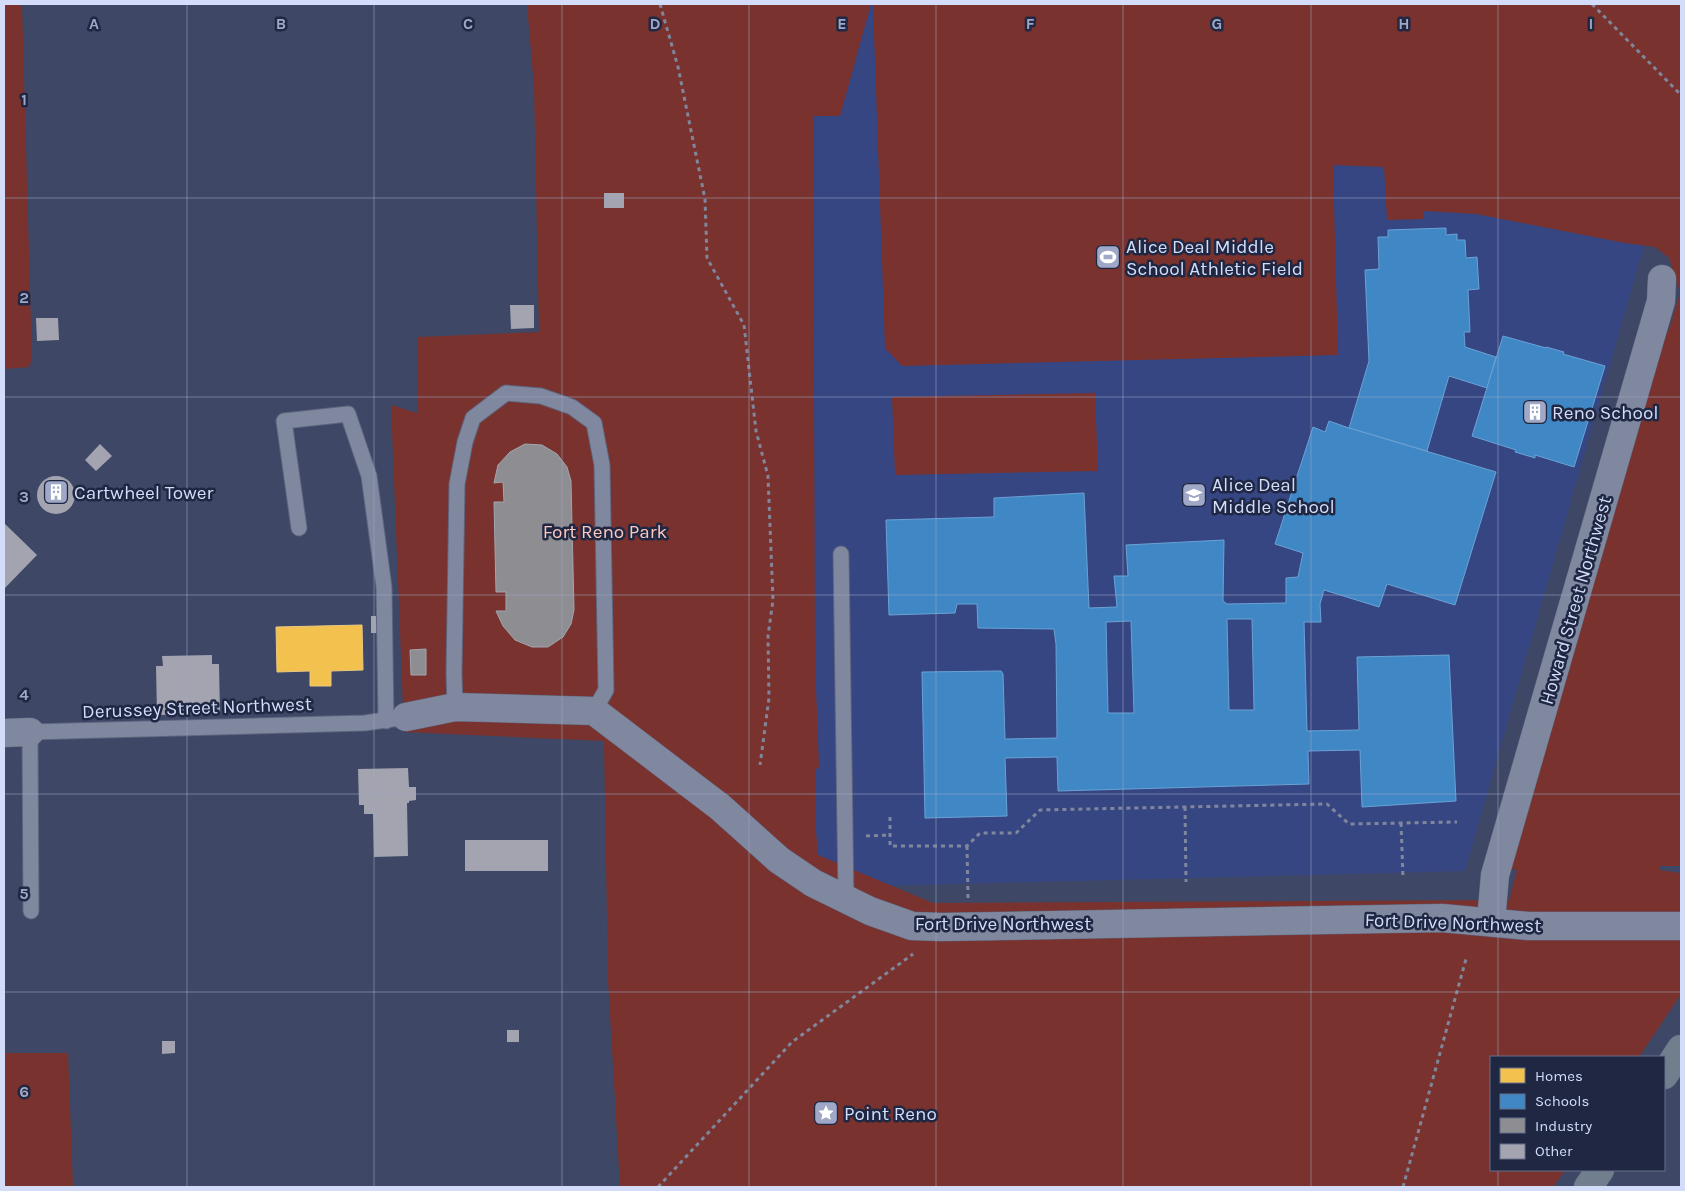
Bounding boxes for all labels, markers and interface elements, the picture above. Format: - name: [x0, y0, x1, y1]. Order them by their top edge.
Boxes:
- text: A: [89, 14, 99, 33]
- text: B: [276, 14, 286, 33]
- text: C: [463, 14, 473, 33]
- text: D: [650, 14, 661, 33]
- text: E: [837, 14, 847, 33]
- text: F: [1026, 14, 1035, 33]
- text: G: [1212, 14, 1222, 33]
- text: H: [1398, 14, 1410, 33]
- text: I: [1589, 14, 1593, 33]
- text: 1: [21, 90, 27, 109]
- place label: Alice Deal Middle School Athletic Field: [1126, 236, 1303, 280]
- sports icon: Alice Deal Middle School Athletic Field: [1095, 244, 1121, 270]
- text: 2: [19, 288, 29, 307]
- building icon: Reno School: [1522, 399, 1548, 425]
- place label: Reno School: [1552, 402, 1659, 424]
- place label: Alice Deal Middle School: [1212, 474, 1335, 518]
- building icon: Cartwheel Tower: [43, 479, 69, 505]
- place label: Cartwheel Tower: [74, 482, 214, 504]
- school or university icon: Alice Deal Middle School: [1181, 482, 1207, 508]
- text: 3: [19, 487, 29, 506]
- street label: Howard Street Northwest: [1536, 493, 1616, 707]
- park label: Fort Reno Park: [543, 521, 668, 543]
- text: 4: [19, 685, 29, 704]
- street label: Derussey Street Northwest: [82, 693, 312, 723]
- text: 5: [19, 884, 29, 903]
- street label: Fort Drive Northwest: [1364, 909, 1542, 937]
- street label: Fort Drive Northwest: [915, 913, 1091, 935]
- legend: [1490, 1056, 1665, 1171]
- text: Homes: [1535, 1067, 1583, 1085]
- text: 6: [19, 1082, 29, 1101]
- text: Schools: [1535, 1092, 1589, 1110]
- place icon: Point Reno: [813, 1100, 839, 1126]
- place label: Point Reno: [844, 1103, 937, 1125]
- text: Industry: [1535, 1117, 1592, 1135]
- text: Other: [1535, 1142, 1573, 1160]

